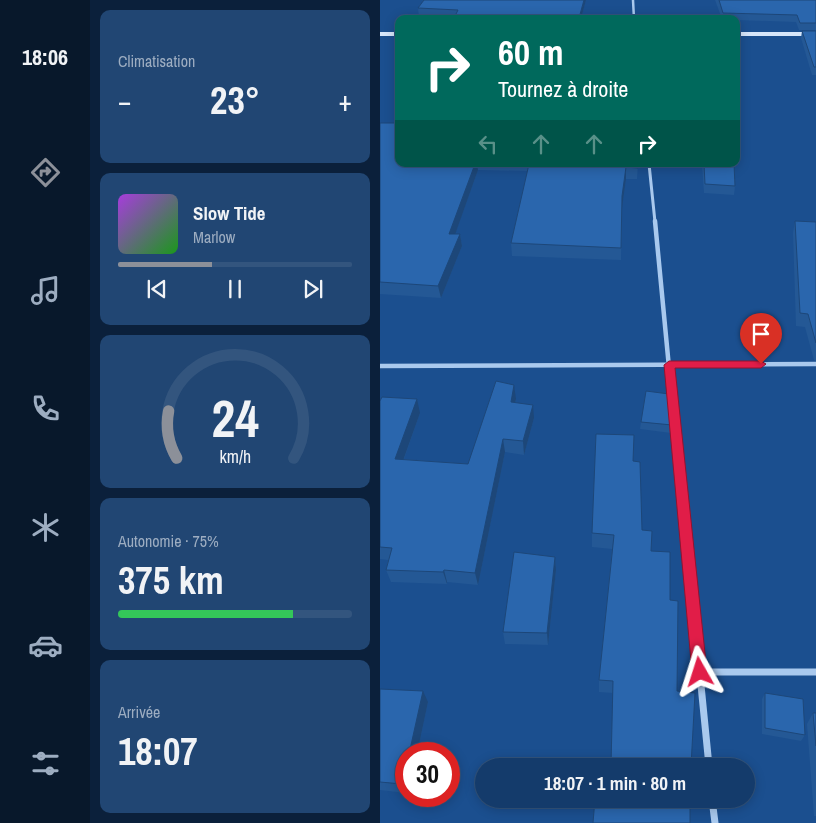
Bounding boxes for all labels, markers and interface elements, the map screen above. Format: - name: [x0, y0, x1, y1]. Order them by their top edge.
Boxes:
- text: 60 m: [498, 29, 563, 76]
- icon: right: [415, 35, 480, 100]
- text: 18:06: [22, 42, 68, 72]
- text: Climatisation: [118, 50, 195, 72]
- text: Tournez à droite: [498, 74, 628, 104]
- text: 23°: [210, 75, 260, 126]
- text: −: [118, 82, 131, 120]
- text: +: [339, 82, 352, 120]
- icon: left: [474, 130, 502, 158]
- icon: ahead: [527, 130, 555, 158]
- icon: ahead: [580, 130, 608, 158]
- icon: right: [633, 130, 661, 158]
- icon: directions: [28, 155, 63, 190]
- text: Slow Tide: [193, 200, 265, 226]
- text: Marlow: [193, 226, 235, 248]
- icon: music: [28, 273, 63, 308]
- icon: previous: [143, 275, 171, 303]
- icon: pause: [221, 275, 249, 303]
- icon: next: [299, 275, 327, 303]
- pin: [740, 313, 782, 364]
- icon: arrive: [747, 320, 775, 348]
- text: 24: [211, 383, 259, 453]
- icon: phone: [28, 391, 63, 426]
- text: km/h: [219, 445, 251, 469]
- icon: climate: [28, 510, 63, 545]
- text: Autonomie · 75%: [118, 530, 219, 552]
- text: 375 km: [118, 555, 224, 606]
- icon: car: [28, 628, 63, 663]
- position arrow: [673, 645, 725, 697]
- text: Arrivée: [118, 701, 160, 723]
- text: 18:07: [118, 726, 198, 777]
- speed limit sign: 30: [395, 742, 460, 807]
- icon: filters: [28, 746, 63, 781]
- text: 18:07 · 1 min · 80 m: [544, 770, 686, 796]

